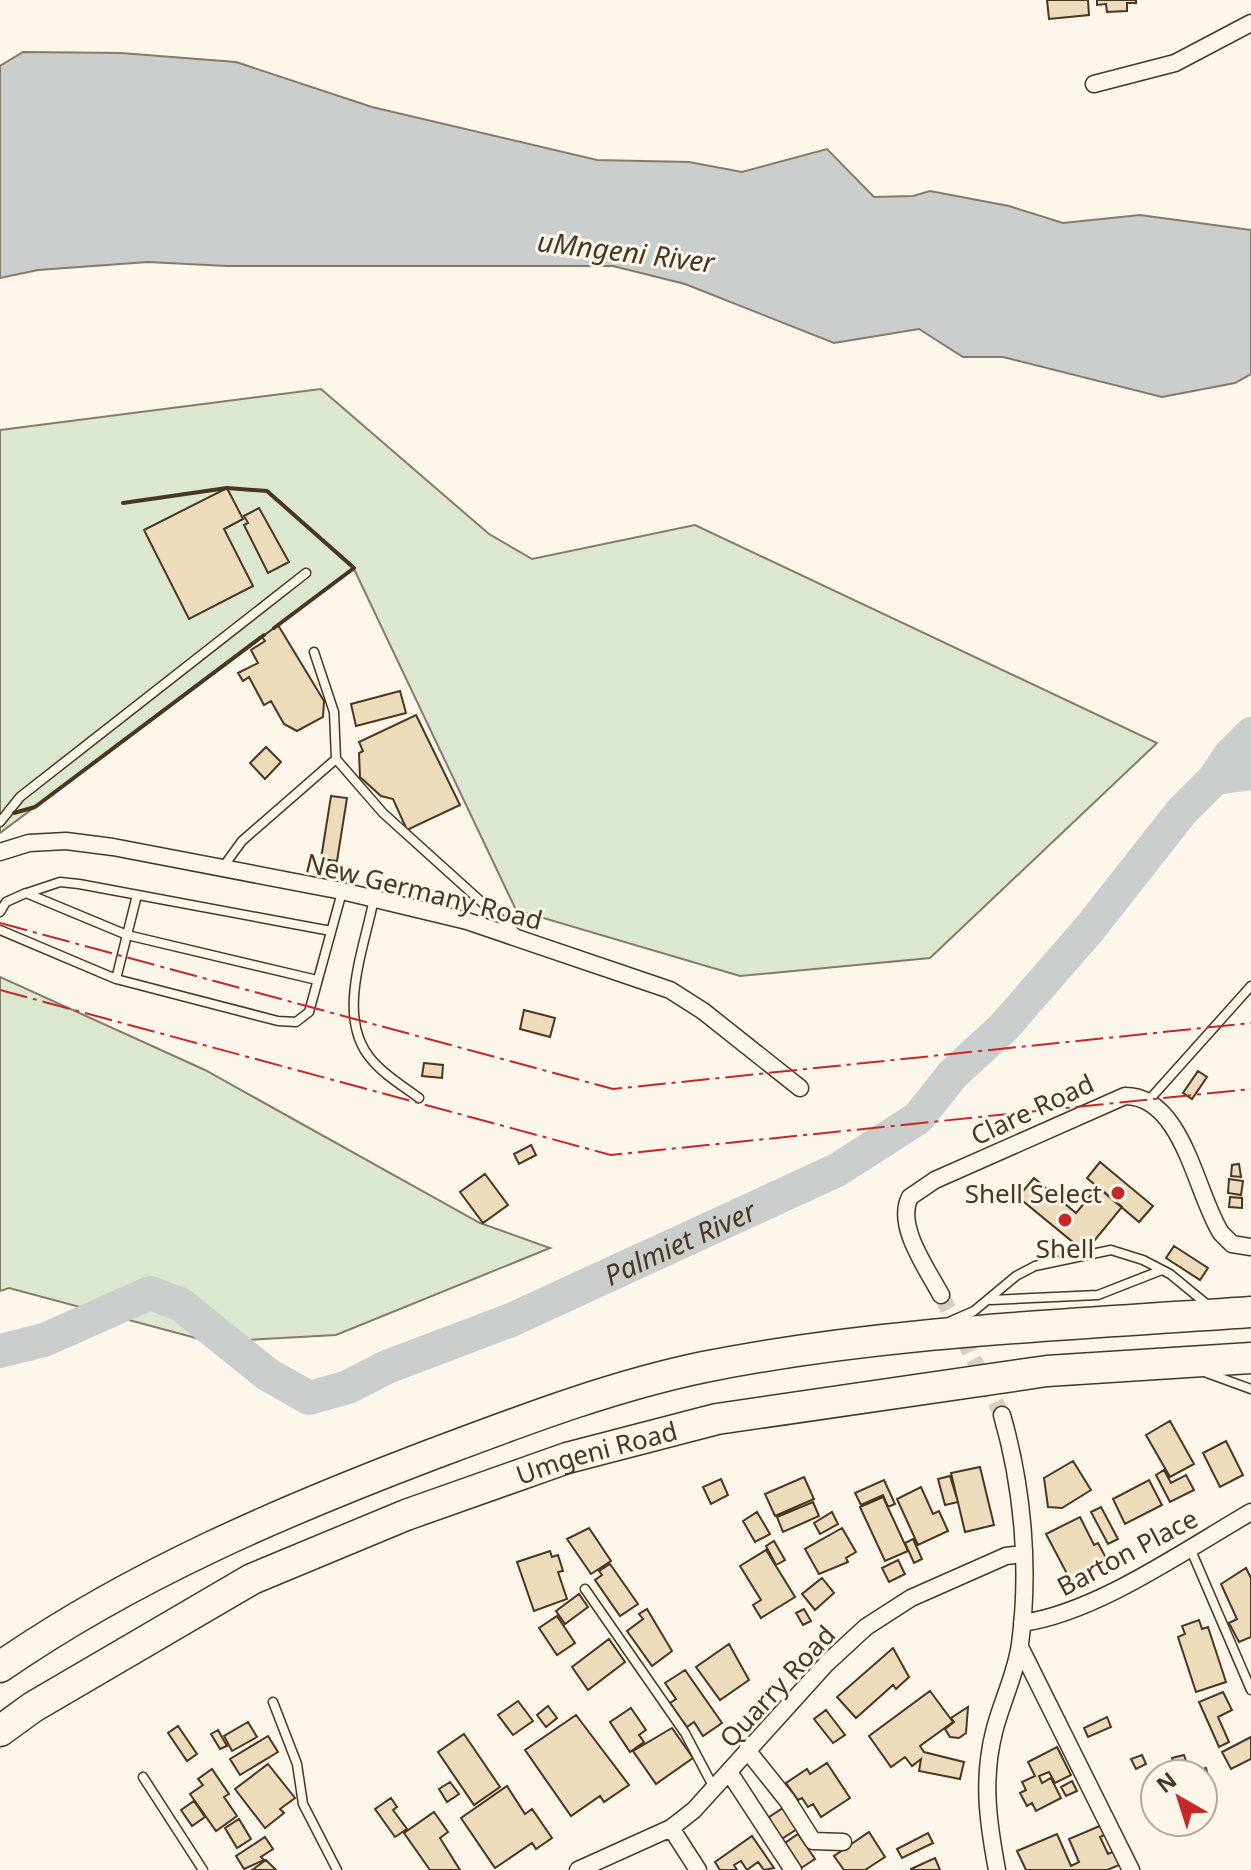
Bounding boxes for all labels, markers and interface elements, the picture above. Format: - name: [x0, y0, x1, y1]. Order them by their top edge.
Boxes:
- water label: uMngeni River: [535, 221, 719, 281]
- street label: New Germany Road: [302, 844, 546, 938]
- street label: Clare Road: [965, 1065, 1099, 1153]
- place label: Shell Select: [965, 1175, 1102, 1211]
- marker: Shell Select: [1109, 1184, 1127, 1202]
- water label: Palmiet River: [598, 1190, 763, 1294]
- marker: Shell: [1056, 1211, 1074, 1229]
- place label: Shell: [1036, 1230, 1094, 1266]
- street label: Umgeni Road: [511, 1412, 681, 1493]
- street label: Barton Place: [1050, 1500, 1204, 1604]
- street label: Quarry Road: [711, 1617, 843, 1755]
- north arrow: [1139, 1758, 1219, 1838]
- text: N: [1149, 1764, 1182, 1799]

